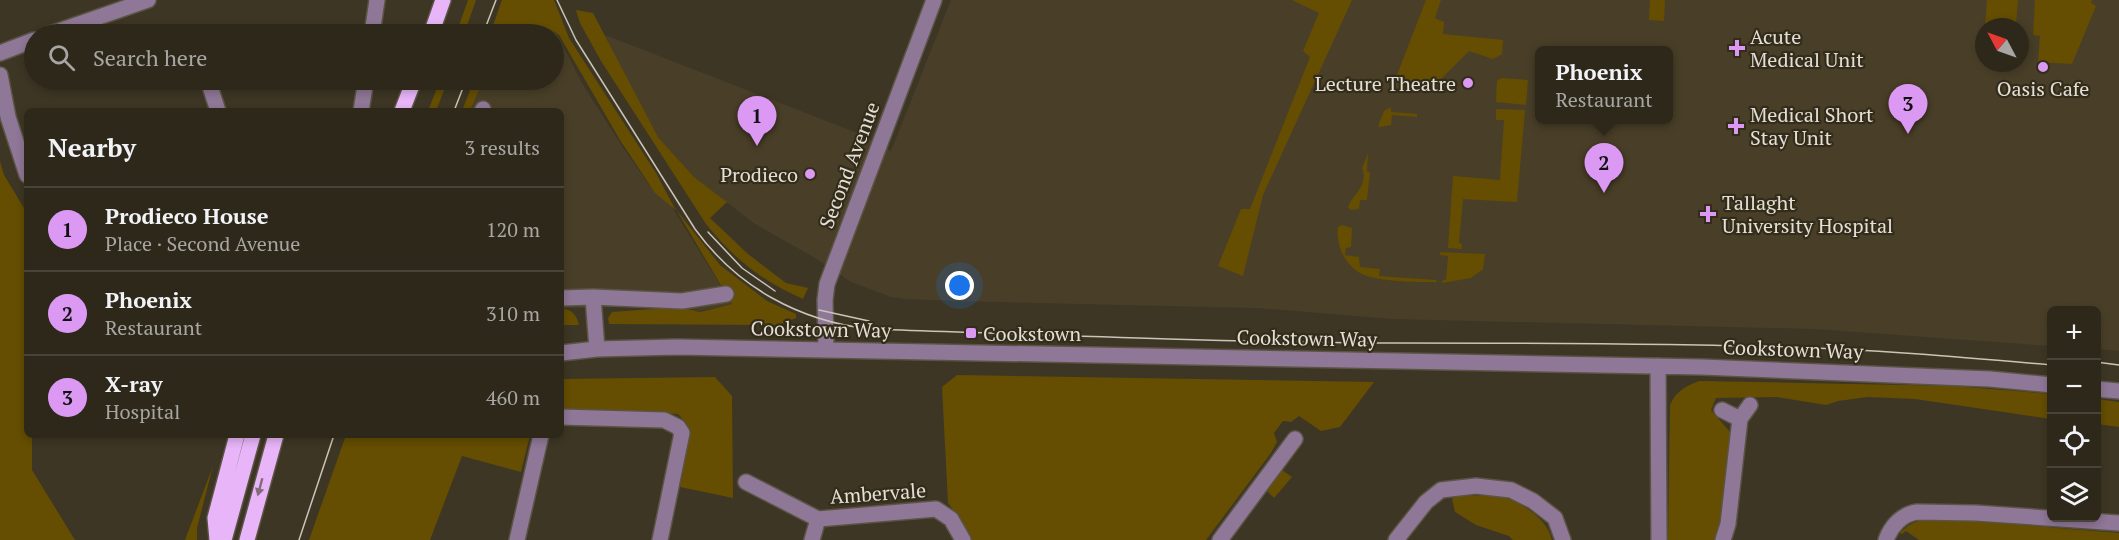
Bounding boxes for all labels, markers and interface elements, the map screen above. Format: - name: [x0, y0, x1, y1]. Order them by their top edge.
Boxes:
- north arrow: [1975, 18, 2029, 72]
- place label: Acute Medical Unit: [1750, 23, 1864, 73]
- search box: [24, 24, 564, 90]
- marker: Acute Medical Unit: [1728, 39, 1746, 57]
- icon: search: [45, 41, 78, 74]
- text: Search here: [93, 43, 207, 72]
- popup: [1535, 46, 1673, 124]
- text: Phoenix: [1555, 57, 1642, 86]
- marker: Oasis Cafe: [2036, 60, 2050, 74]
- place label: Lecture Theatre: [1315, 70, 1456, 97]
- place label: Oasis Cafe: [1997, 75, 2089, 102]
- marker: Lecture Theatre: [1461, 76, 1475, 90]
- pin: 3: [1888, 84, 1928, 134]
- text: Restaurant: [1555, 86, 1653, 113]
- pin: 1: [738, 96, 777, 146]
- street label: Second Avenue: [812, 98, 886, 232]
- place label: Medical Short Stay Unit: [1750, 101, 1874, 151]
- marker: Medical Short Stay Unit: [1727, 117, 1745, 135]
- text: Nearby: [48, 130, 136, 164]
- text: 3 results: [465, 134, 540, 161]
- pin: 2: [1584, 144, 1624, 193]
- place label: Prodieco: [720, 161, 798, 188]
- marker: Prodieco: [803, 167, 817, 181]
- place label: Tallaght University Hospital: [1722, 189, 1893, 239]
- text: Prodieco House: [105, 201, 269, 230]
- marker: Tallaght University Hospital: [1699, 205, 1717, 223]
- text: 1: [62, 216, 73, 243]
- text: 120 m: [486, 216, 540, 243]
- text: Place · Second Avenue: [105, 230, 300, 257]
- your location: [945, 271, 974, 300]
- text: Phoenix: [105, 285, 192, 314]
- text: 2: [62, 300, 73, 327]
- text: 310 m: [486, 300, 540, 327]
- map controls: [2047, 306, 2101, 522]
- button: +: [2047, 306, 2101, 360]
- text: Restaurant: [105, 314, 202, 341]
- street label: Cookstown Way: [750, 314, 892, 344]
- place label: Cookstown: [983, 320, 1081, 347]
- street label: Cookstown Way: [1236, 323, 1378, 353]
- marker: Cookstown: [964, 326, 978, 340]
- street label: Cookstown Way: [1722, 333, 1865, 365]
- button: −: [2047, 360, 2101, 414]
- text: X-ray: [105, 369, 163, 398]
- text: 3: [62, 384, 73, 411]
- text: 460 m: [486, 384, 540, 411]
- text: Hospital: [105, 398, 180, 425]
- button: locate: [2047, 414, 2101, 468]
- button: layers: [2047, 468, 2101, 522]
- street label: Ambervale: [829, 476, 927, 510]
- one-way arrow: [255, 478, 265, 496]

